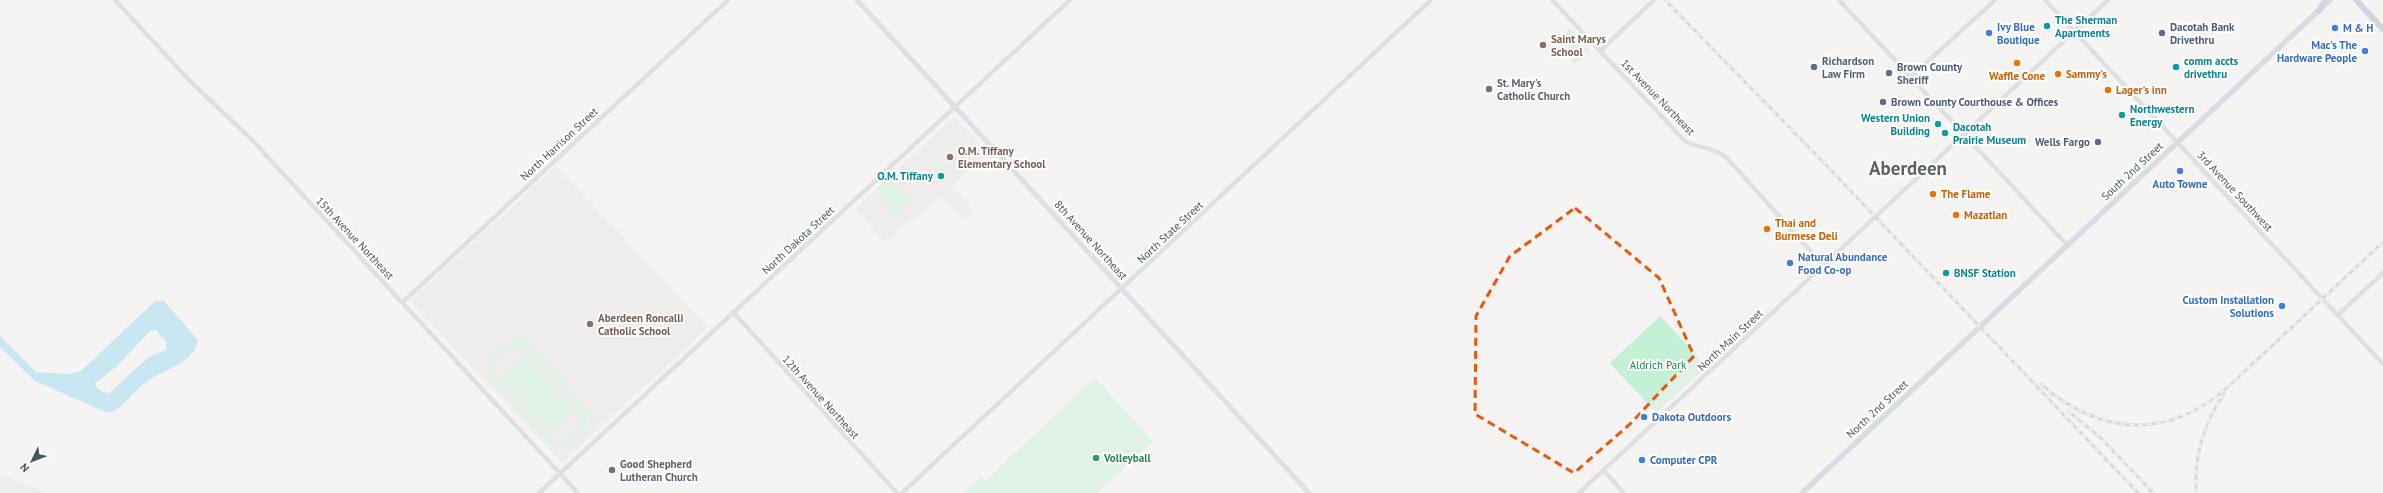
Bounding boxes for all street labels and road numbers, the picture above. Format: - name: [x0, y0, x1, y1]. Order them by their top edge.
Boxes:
- street label: 1st Avenue Northeast: [1618, 56, 1698, 138]
- street label: North Harrison Street: [517, 104, 601, 184]
- street label: South 2nd Street: [2098, 139, 2166, 203]
- street label: 3rd Avenue Southwest: [2194, 148, 2276, 234]
- street label: 15th Avenue Northeast: [313, 194, 397, 283]
- street label: 8th Avenue Northeast: [1052, 197, 1131, 283]
- street label: North State Street: [1134, 198, 1206, 266]
- street label: North Dakota Street: [759, 203, 837, 277]
- street label: North Main Street: [1694, 306, 1766, 374]
- street label: 12th Avenue Northeast: [780, 352, 863, 442]
- street label: North 2nd Street: [1843, 377, 1911, 441]

